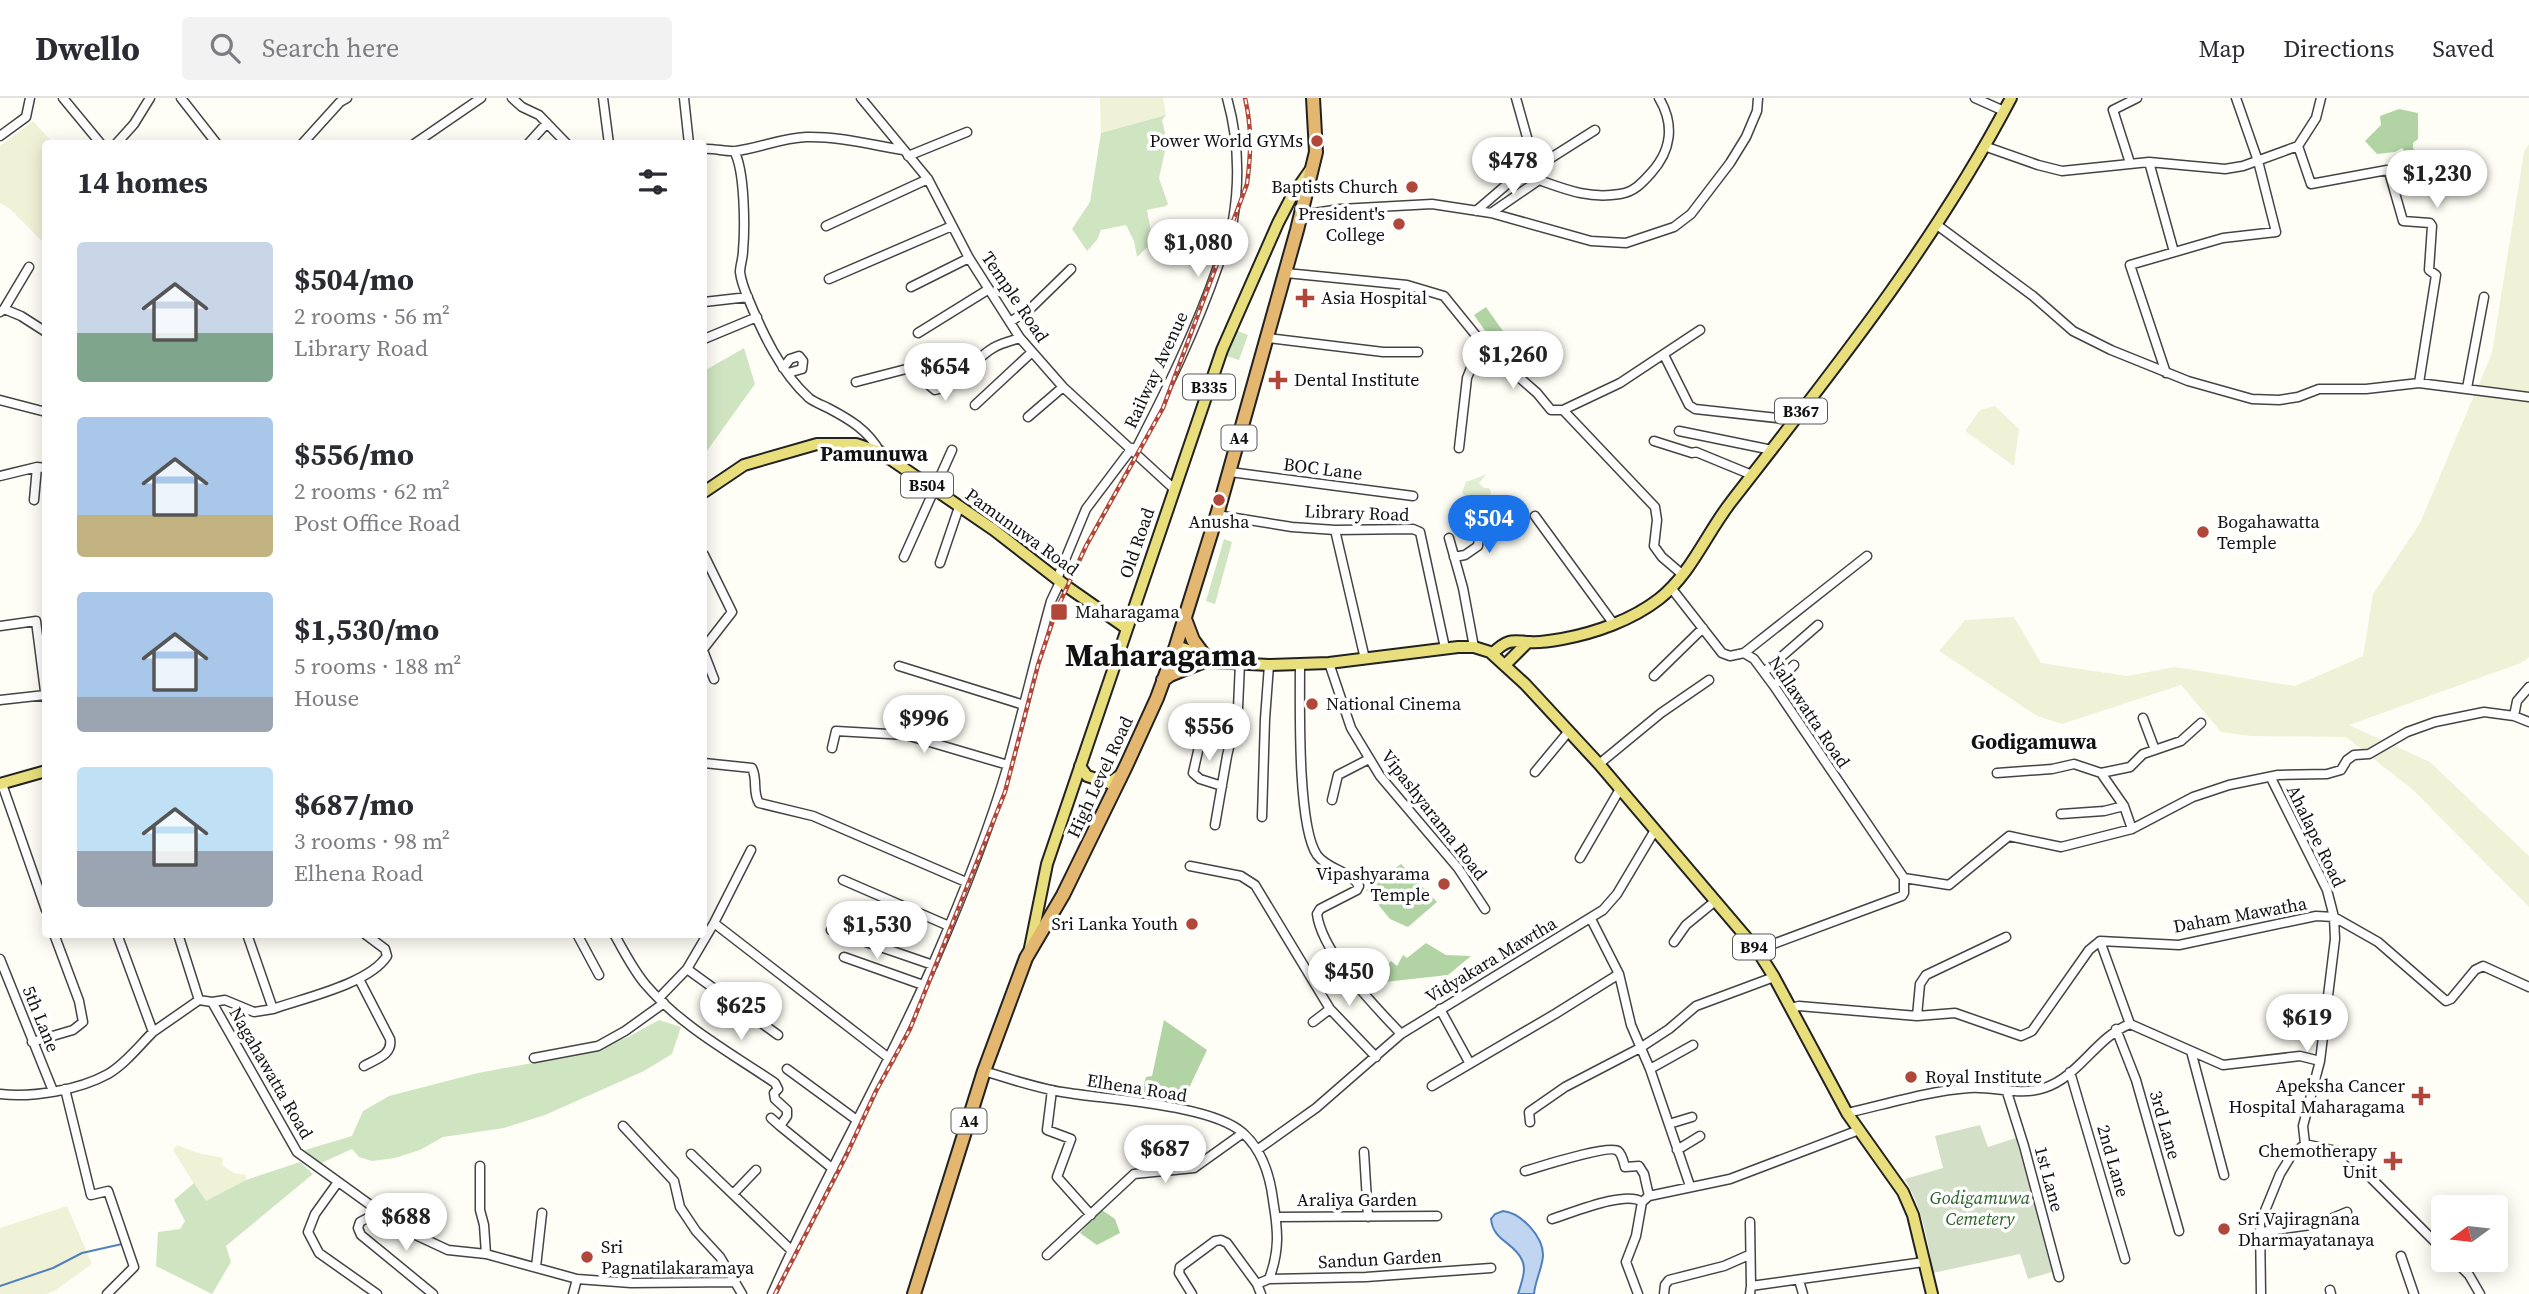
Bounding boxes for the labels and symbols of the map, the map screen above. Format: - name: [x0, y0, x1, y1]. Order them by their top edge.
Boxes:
- place label: Power World GYMs: [1149, 128, 1303, 153]
- marker: Power World GYMs: [1309, 133, 1325, 149]
- pin: $478: [1472, 138, 1554, 197]
- pin: $1,230: [2380, 150, 2494, 210]
- place label: Baptists Church: [1271, 174, 1398, 199]
- marker: Baptists Church: [1404, 179, 1420, 195]
- place label: President's College: [1298, 201, 1385, 247]
- marker: President's College: [1391, 216, 1407, 232]
- pin: $1,080: [1141, 220, 1255, 279]
- street label: Temple Road: [976, 246, 1055, 347]
- place label: Asia Hospital: [1321, 285, 1427, 310]
- marker: Asia Hospital: [1295, 288, 1315, 308]
- street label: Railway Avenue: [1118, 307, 1194, 432]
- pin: $1,260: [1456, 331, 1570, 391]
- pin: $654: [904, 344, 986, 403]
- place label: Dental Institute: [1294, 367, 1419, 392]
- marker: Dental Institute: [1268, 370, 1288, 390]
- road number: B335: [1183, 374, 1235, 400]
- road number: B367: [1775, 398, 1827, 424]
- road number: A4: [1222, 426, 1256, 450]
- district label: Pamunuwa: [820, 439, 929, 468]
- street label: BOC Lane: [1282, 451, 1364, 486]
- road number: B504: [901, 472, 953, 498]
- street label: Pamunuwa Road: [960, 482, 1084, 581]
- marker: Anusha: [1211, 492, 1227, 508]
- pin: $504: [1448, 496, 1530, 555]
- street label: Library Road: [1304, 498, 1410, 527]
- street label: Old Road: [1113, 504, 1160, 582]
- place label: Anusha: [1189, 509, 1250, 534]
- place label: Bogahawatta Temple: [2217, 509, 2320, 555]
- marker: Bogahawatta Temple: [2195, 524, 2211, 540]
- place label: Maharagama: [1075, 599, 1181, 624]
- marker: Maharagama: [1049, 602, 1069, 622]
- district label: Maharagama: [1065, 633, 1258, 677]
- street label: Nallawatta Road: [1763, 651, 1856, 773]
- place label: National Cinema: [1326, 691, 1462, 716]
- pin: $996: [883, 696, 965, 755]
- marker: National Cinema: [1304, 696, 1320, 712]
- pin: $556: [1168, 704, 1250, 763]
- street label: High Level Road: [1060, 712, 1139, 842]
- district label: Godigamuwa: [1971, 727, 2098, 756]
- street label: Vipashyarama Road: [1376, 744, 1493, 885]
- street label: Ahalape Road: [2281, 781, 2352, 891]
- place label: Vipashyarama Temple: [1316, 861, 1431, 907]
- marker: Vipashyarama Temple: [1436, 876, 1452, 892]
- street label: Daham Mawatha: [2171, 890, 2310, 939]
- pin: $1,530: [820, 902, 934, 961]
- street label: Vidyakara Mawtha: [1420, 910, 1562, 1009]
- place label: Sri Lanka Youth: [1052, 911, 1178, 936]
- marker: Sri Lanka Youth: [1184, 916, 1200, 932]
- road number: B94: [1733, 934, 1775, 960]
- pin: $450: [1308, 948, 1390, 1008]
- street label: 5th Lane: [17, 982, 66, 1056]
- pin: $625: [700, 982, 782, 1042]
- pin: $619: [2266, 995, 2348, 1054]
- street label: Nagahawatta Road: [224, 1002, 319, 1143]
- place label: Royal Institute: [1925, 1064, 2042, 1089]
- street label: Elhena Road: [1085, 1067, 1189, 1108]
- marker: Royal Institute: [1903, 1069, 1919, 1085]
- place label: Apeksha Cancer Hospital Maharagama: [2228, 1073, 2406, 1119]
- marker: Apeksha Cancer Hospital Maharagama: [2411, 1086, 2431, 1106]
- street label: 3rd Lane: [2144, 1087, 2187, 1162]
- road number: A4: [951, 1108, 986, 1134]
- street label: 2nd Lane: [2091, 1122, 2136, 1200]
- pin: $687: [1124, 1126, 1206, 1185]
- place label: Chemotherapy Unit: [2258, 1138, 2378, 1184]
- street label: 1st Lane: [2029, 1143, 2070, 1214]
- marker: Chemotherapy Unit: [2383, 1151, 2403, 1171]
- park label: Godigamuwa Cemetery: [1930, 1185, 2031, 1231]
- street label: Araliya Garden: [1297, 1187, 1417, 1212]
- pin: $688: [365, 1194, 447, 1253]
- north arrow: [2431, 1195, 2508, 1272]
- place label: Sri Vajiragnana Dharmayatanaya: [2238, 1206, 2375, 1252]
- marker: Sri Vajiragnana Dharmayatanaya: [2216, 1221, 2232, 1237]
- place label: Sri Pagnatilakaramaya: [601, 1234, 755, 1280]
- street label: Sandun Garden: [1317, 1243, 1443, 1274]
- marker: Sri Pagnatilakaramaya: [579, 1249, 595, 1265]

